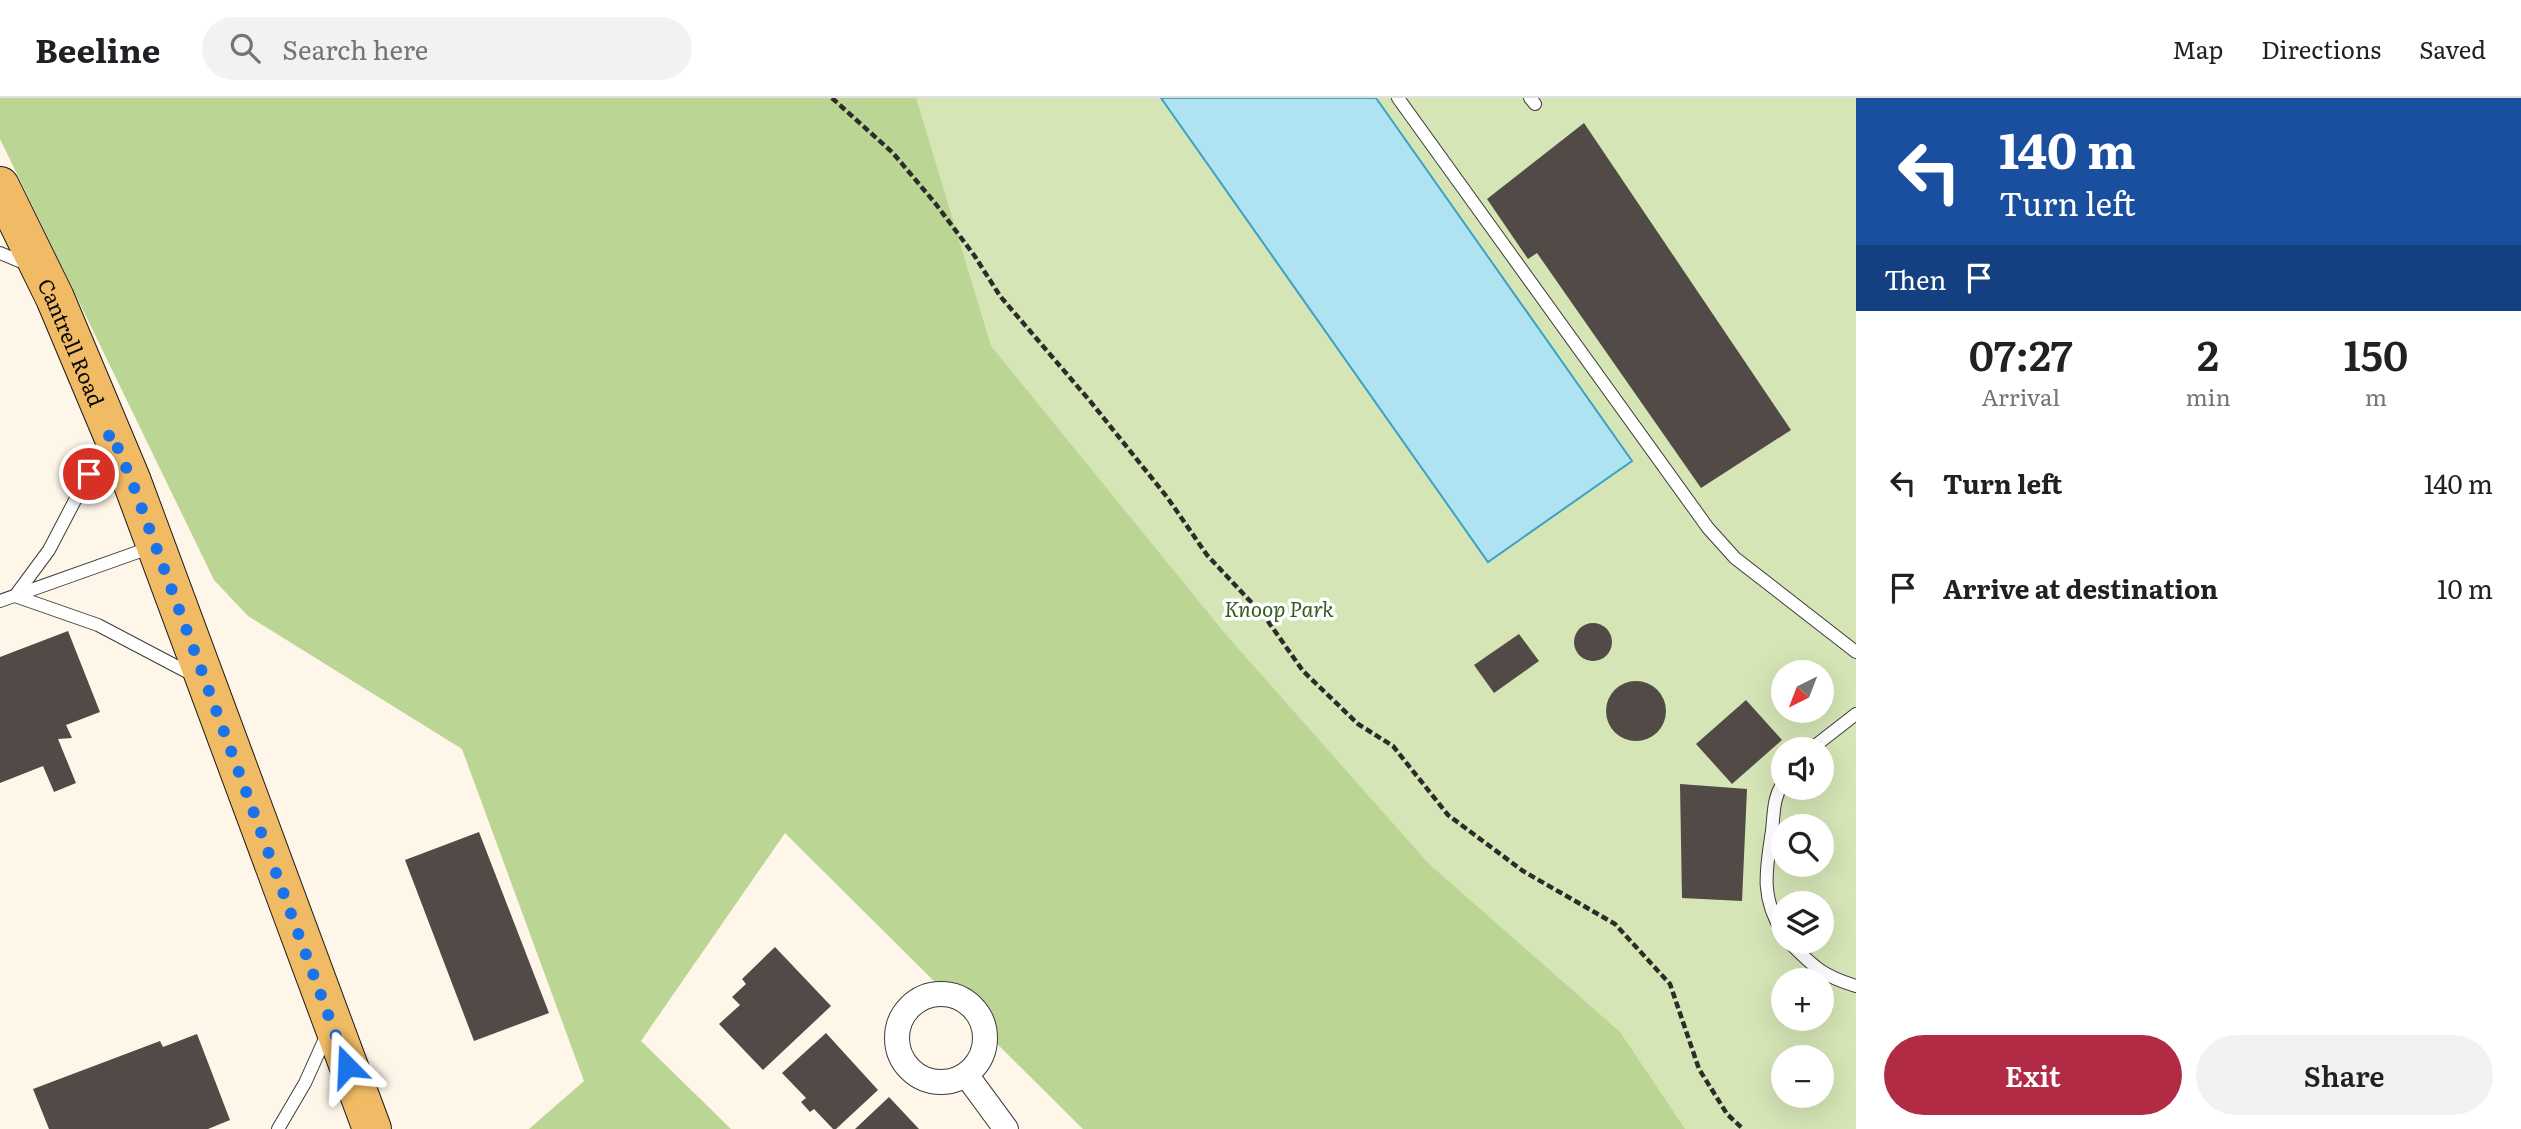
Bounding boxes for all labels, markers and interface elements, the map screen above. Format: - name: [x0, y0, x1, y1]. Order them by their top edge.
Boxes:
- search box: [202, 17, 692, 80]
- text: Beeline: [35, 24, 160, 73]
- icon: search: [226, 29, 264, 67]
- text: Search here: [282, 29, 428, 68]
- text: Map: [2172, 31, 2223, 66]
- text: Directions: [2261, 31, 2381, 66]
- text: Saved: [2419, 31, 2486, 66]
- text: 140 m: [1999, 111, 2136, 184]
- icon: left: [1884, 126, 1975, 217]
- text: Turn left: [1999, 178, 2136, 226]
- text: Then: [1884, 259, 1946, 298]
- icon: arrive: [1960, 259, 1998, 297]
- street label: Cantrell Road: [32, 272, 114, 411]
- text: 07:27: [1969, 322, 2073, 384]
- text: 2: [2197, 322, 2219, 384]
- text: 150: [2344, 322, 2408, 384]
- text: Arrival: [1981, 379, 2060, 413]
- text: min: [2186, 379, 2231, 413]
- text: m: [2365, 379, 2387, 413]
- pin: [59, 444, 119, 504]
- icon: arrive: [70, 455, 108, 493]
- text: Turn left: [1943, 463, 2062, 502]
- text: 140 m: [2424, 463, 2493, 502]
- icon: left: [1884, 464, 1922, 502]
- text: Arrive at destination: [1943, 568, 2218, 607]
- text: 10 m: [2437, 568, 2493, 607]
- icon: arrive: [1884, 569, 1922, 607]
- park label: Knoop Park: [1224, 592, 1334, 623]
- north arrow: [1771, 660, 1834, 723]
- map controls: [1771, 660, 1834, 1108]
- button: sound: [1771, 737, 1834, 800]
- button: search: [1771, 814, 1834, 877]
- button: layers: [1771, 891, 1834, 954]
- button: +: [1771, 968, 1834, 1031]
- position arrow: [310, 1029, 384, 1103]
- button: Exit: [1884, 1035, 2182, 1115]
- button: Share: [2196, 1035, 2493, 1115]
- button: −: [1771, 1045, 1834, 1108]

